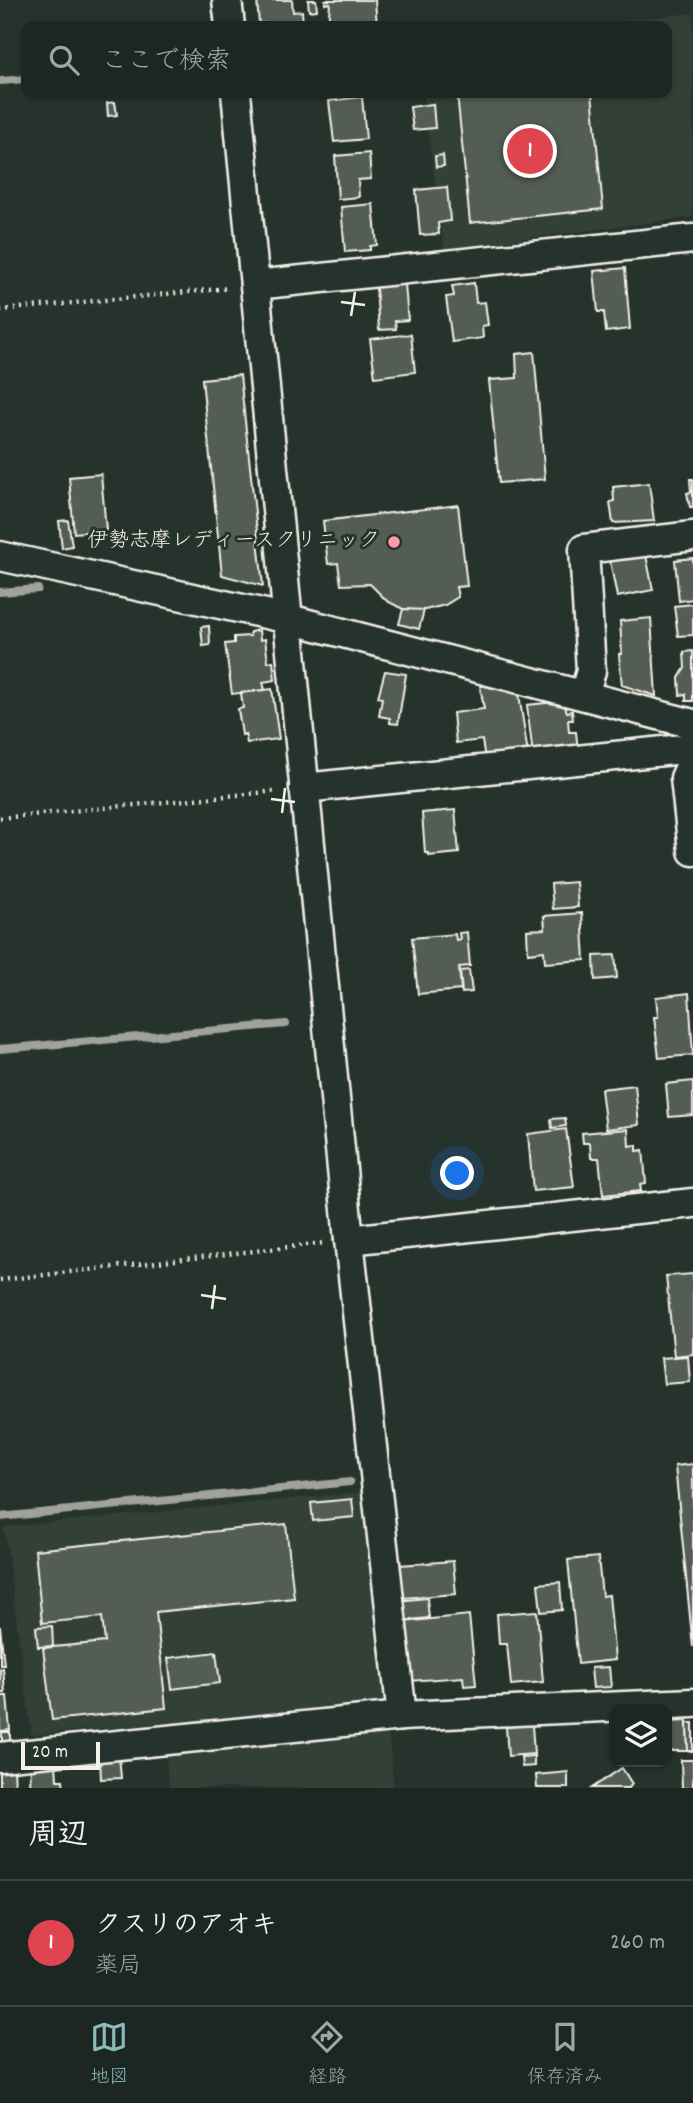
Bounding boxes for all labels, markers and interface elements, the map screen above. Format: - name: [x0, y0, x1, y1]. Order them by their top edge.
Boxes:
- search box: [21, 21, 672, 98]
- icon: search: [45, 41, 83, 79]
- text: ここで検索: [101, 44, 231, 81]
- pin: 1: [507, 125, 553, 177]
- place label: 伊勢志摩レディースクリニック: [87, 527, 380, 557]
- marker: 伊勢志摩レディースクリニック: [386, 534, 402, 550]
- your location: [440, 1156, 474, 1190]
- map controls: [609, 1704, 672, 1767]
- button: layers: [609, 1704, 672, 1767]
- scale bar: [21, 1739, 100, 1771]
- text: 20 m: [32, 1740, 68, 1767]
- text: 周辺: [28, 1816, 88, 1859]
- text: クスリのアオキ: [95, 1908, 277, 1945]
- text: 1: [48, 1927, 54, 1960]
- text: 260 m: [610, 1927, 665, 1960]
- text: 薬局: [95, 1951, 141, 1984]
- tab: 地図: [90, 2018, 128, 2092]
- tab: 経路: [308, 2018, 347, 2092]
- tab: 保存済み: [527, 2018, 603, 2092]

